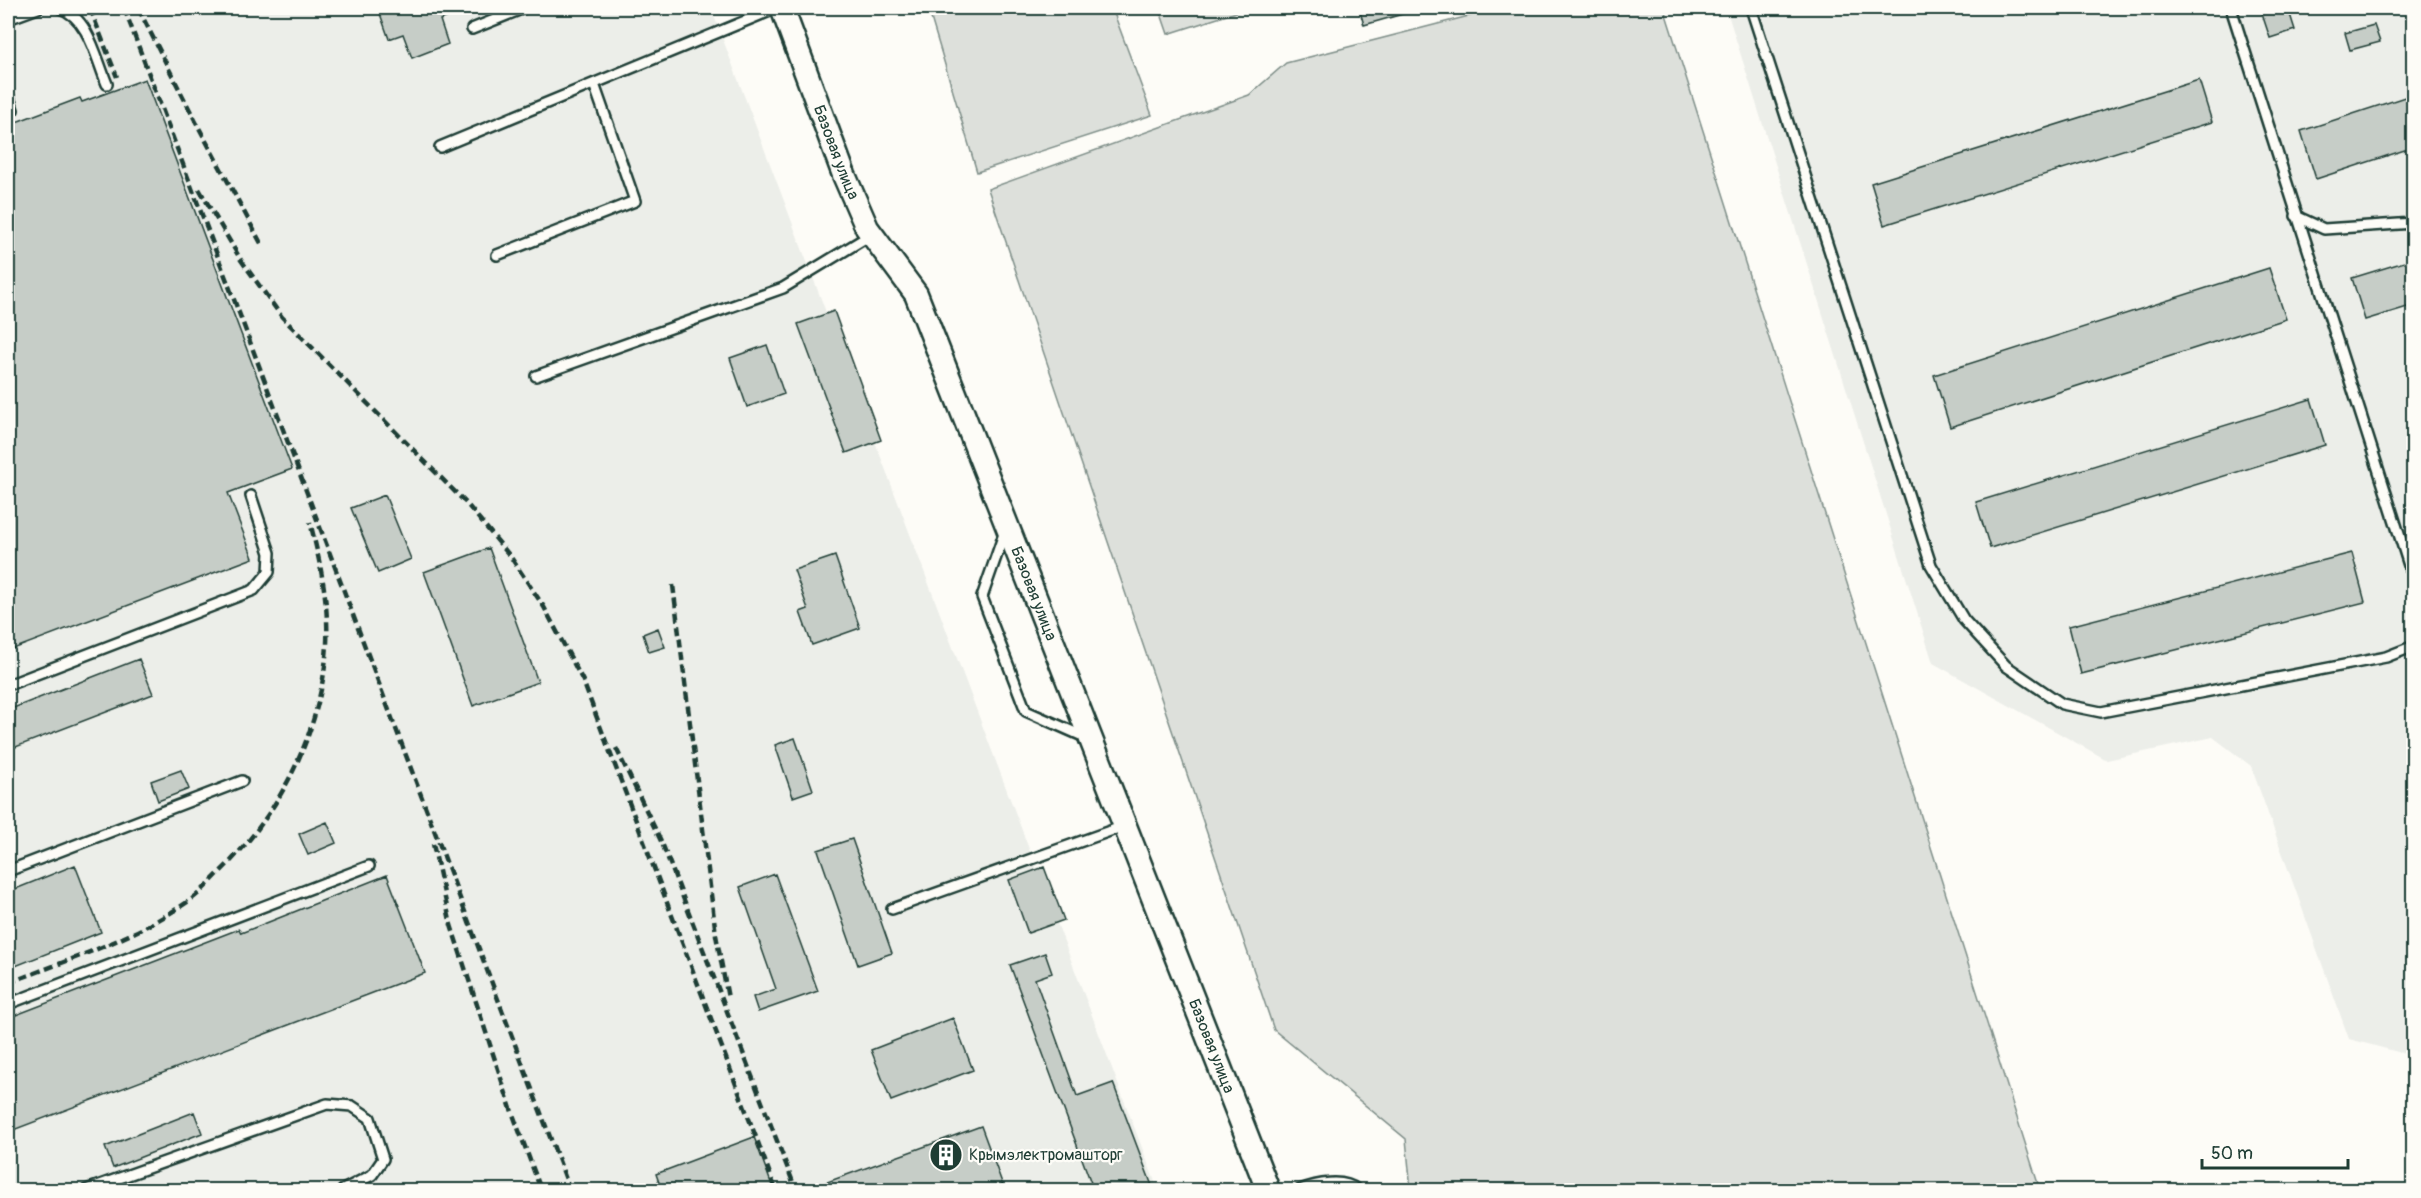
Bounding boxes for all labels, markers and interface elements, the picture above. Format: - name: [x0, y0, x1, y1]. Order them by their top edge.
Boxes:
- street label: Базовая улица: [809, 102, 863, 203]
- street label: Базовая улица: [1006, 544, 1061, 644]
- street label: Базовая улица: [1184, 996, 1239, 1096]
- scale bar: [2202, 1132, 2348, 1170]
- building icon: Крымэлектромашторг: [928, 1137, 964, 1173]
- text: 50 m: [2211, 1142, 2253, 1165]
- place label: Крымэлектромашторг: [969, 1145, 1123, 1165]

